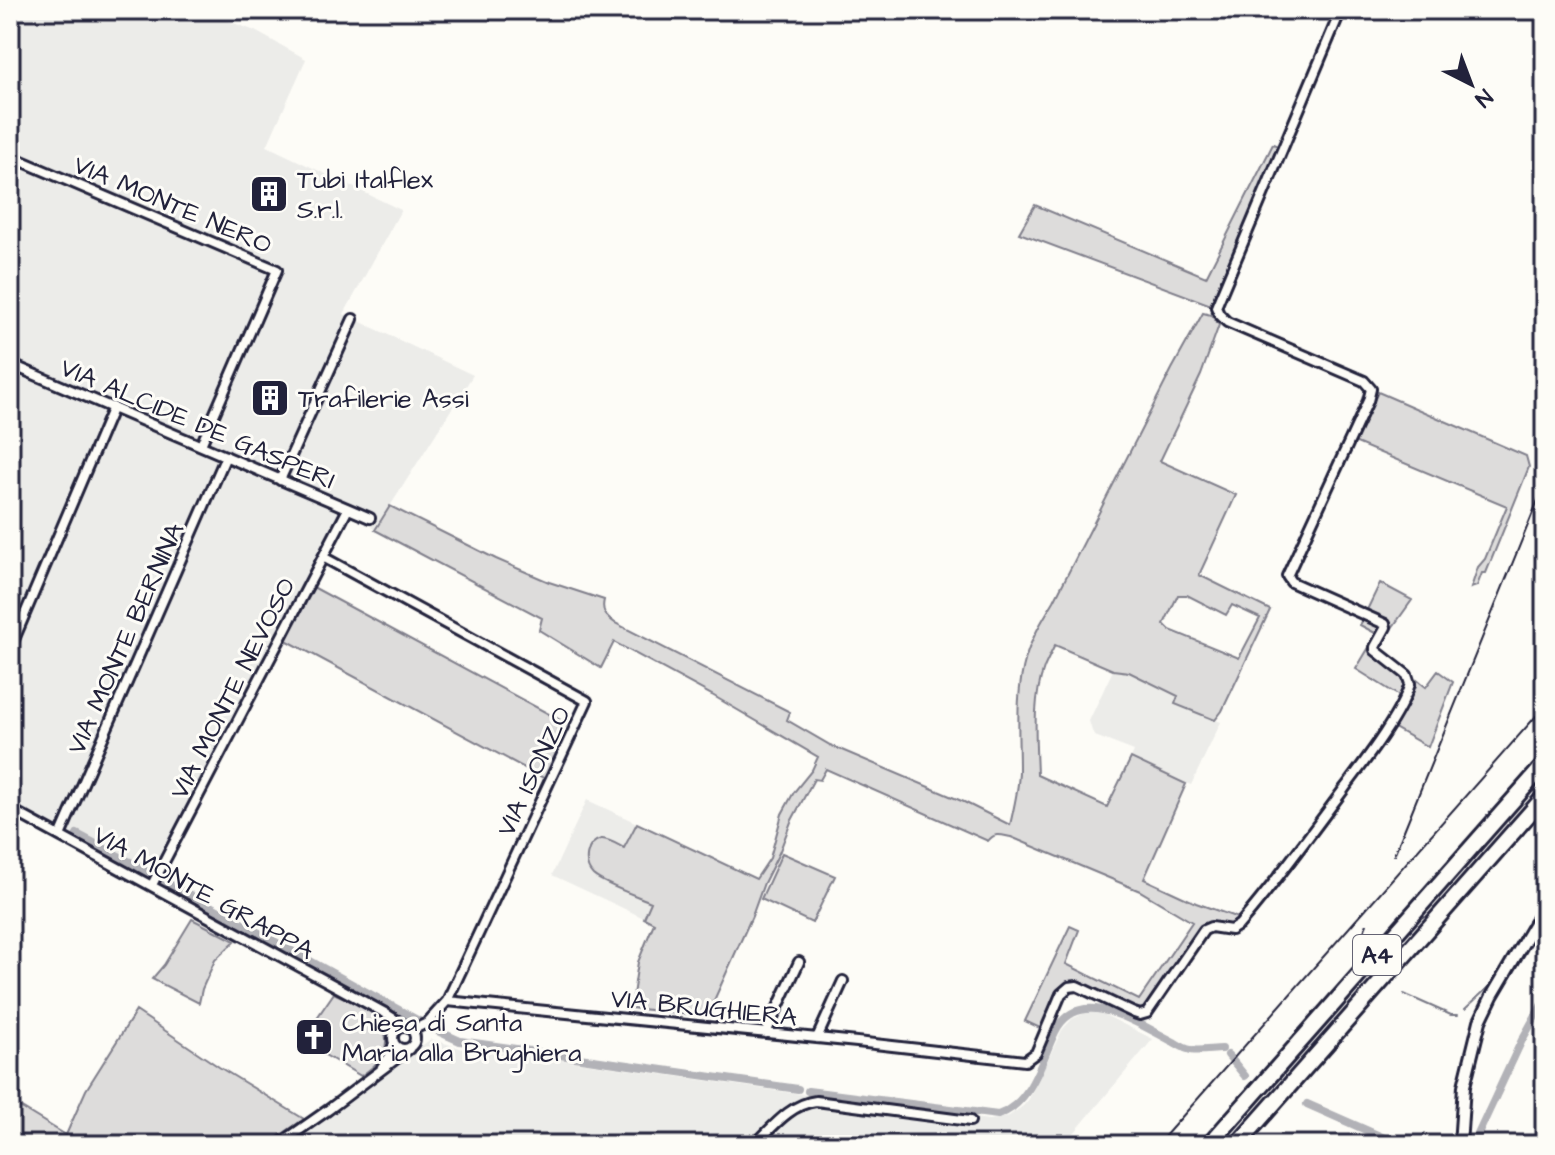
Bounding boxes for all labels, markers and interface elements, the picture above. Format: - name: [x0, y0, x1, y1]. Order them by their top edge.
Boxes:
- north arrow: [1431, 44, 1511, 124]
- text: N: [1468, 82, 1499, 114]
- street label: VIA MONTE NERO: [68, 147, 277, 263]
- place label: Tubi Italflex S.r.l.: [297, 162, 434, 228]
- building icon: Tubi Italflex S.r.l.: [248, 173, 290, 215]
- street label: VIA ALCIDE DE GASPERI: [55, 350, 341, 498]
- building icon: Trafilerie Assi: [249, 377, 291, 419]
- place label: Trafilerie Assi: [298, 381, 469, 417]
- street label: VIA MONTE BERNINA: [59, 517, 193, 760]
- street label: VIA MONTE NEVOSO: [161, 572, 304, 805]
- street label: VIA ISONZO: [488, 701, 580, 842]
- street label: VIA MONTE GRAPPA: [87, 817, 321, 969]
- road number: A4: [1353, 935, 1401, 975]
- street label: VIA BRUGHIERA: [609, 980, 799, 1036]
- place label: Chiesa di Santa Maria alla Brughiera: [342, 1005, 582, 1073]
- church icon: Chiesa di Santa Maria alla Brughiera: [293, 1016, 335, 1058]

